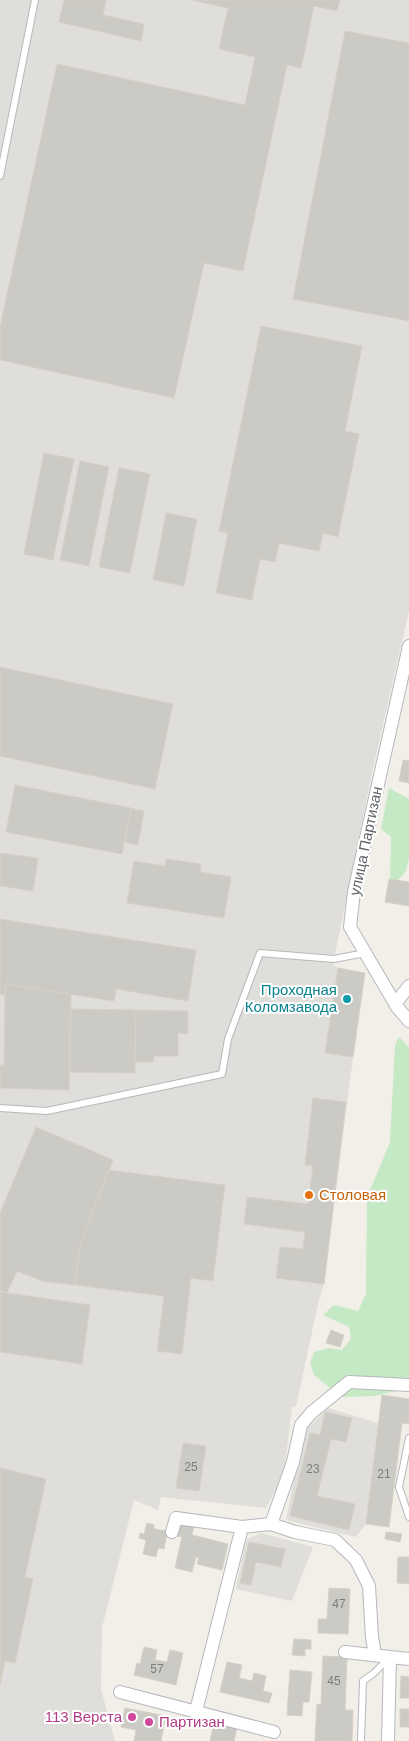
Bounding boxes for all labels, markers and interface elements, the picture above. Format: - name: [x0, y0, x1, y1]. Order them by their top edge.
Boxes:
- street label: улица Партизан: [346, 785, 385, 897]
- place label: Проходная Коломзавода: [245, 981, 338, 1015]
- marker: Проходная Коломзавода: [341, 993, 353, 1005]
- place label: Столовая: [319, 1186, 386, 1203]
- marker: Столовая: [303, 1189, 315, 1201]
- house number: 25: [184, 1460, 198, 1474]
- house number: 23: [306, 1462, 320, 1476]
- house number: 21: [377, 1467, 391, 1481]
- house number: 47: [332, 1597, 346, 1611]
- house number: 57: [150, 1662, 164, 1676]
- house number: 45: [327, 1674, 341, 1688]
- place label: 113 Верста: [45, 1708, 123, 1725]
- marker: 113 Верста: [126, 1711, 138, 1723]
- place label: Партизан: [159, 1713, 225, 1730]
- marker: Партизан: [143, 1716, 155, 1728]

